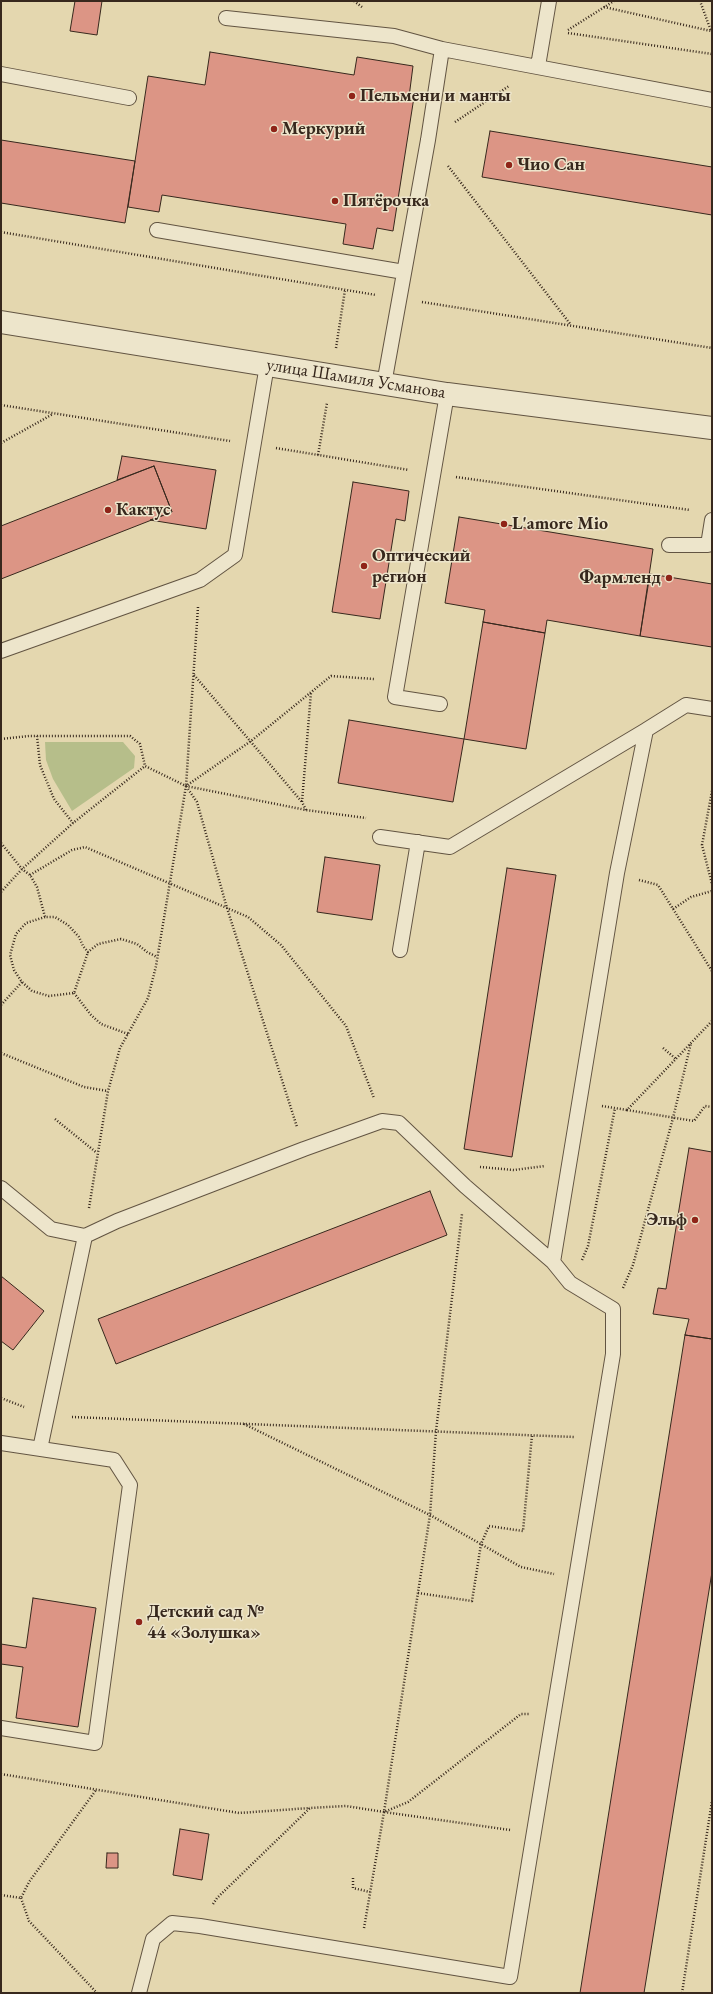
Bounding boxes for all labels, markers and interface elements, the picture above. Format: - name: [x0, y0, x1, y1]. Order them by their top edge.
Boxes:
- place label: Пельмени и манты: [360, 85, 511, 107]
- marker: Пельмени и манты: [347, 91, 357, 101]
- place label: Меркурий: [282, 118, 365, 140]
- marker: Меркурий: [269, 124, 279, 134]
- place label: Чио Сан: [517, 154, 585, 176]
- marker: Чио Сан: [504, 160, 514, 170]
- place label: Пятёрочка: [343, 190, 429, 212]
- marker: Пятёрочка: [330, 196, 340, 206]
- street label: улица Шамиля Усманова: [265, 354, 447, 404]
- place label: Кактус: [116, 499, 170, 521]
- marker: Кактус: [103, 505, 113, 515]
- place label: L'amore Mio: [512, 513, 608, 535]
- marker: L'amore Mio: [499, 519, 509, 529]
- place label: Оптический регион: [372, 545, 470, 588]
- marker: Оптический регион: [359, 561, 369, 571]
- place label: Фармленд: [579, 567, 661, 589]
- marker: Фармленд: [664, 573, 674, 583]
- place label: Эльф: [646, 1209, 687, 1231]
- marker: Эльф: [690, 1215, 700, 1225]
- place label: Детский сад № 44 «Золушка»: [147, 1601, 263, 1644]
- marker: Детский сад № 44 «Золушка»: [134, 1617, 144, 1627]

